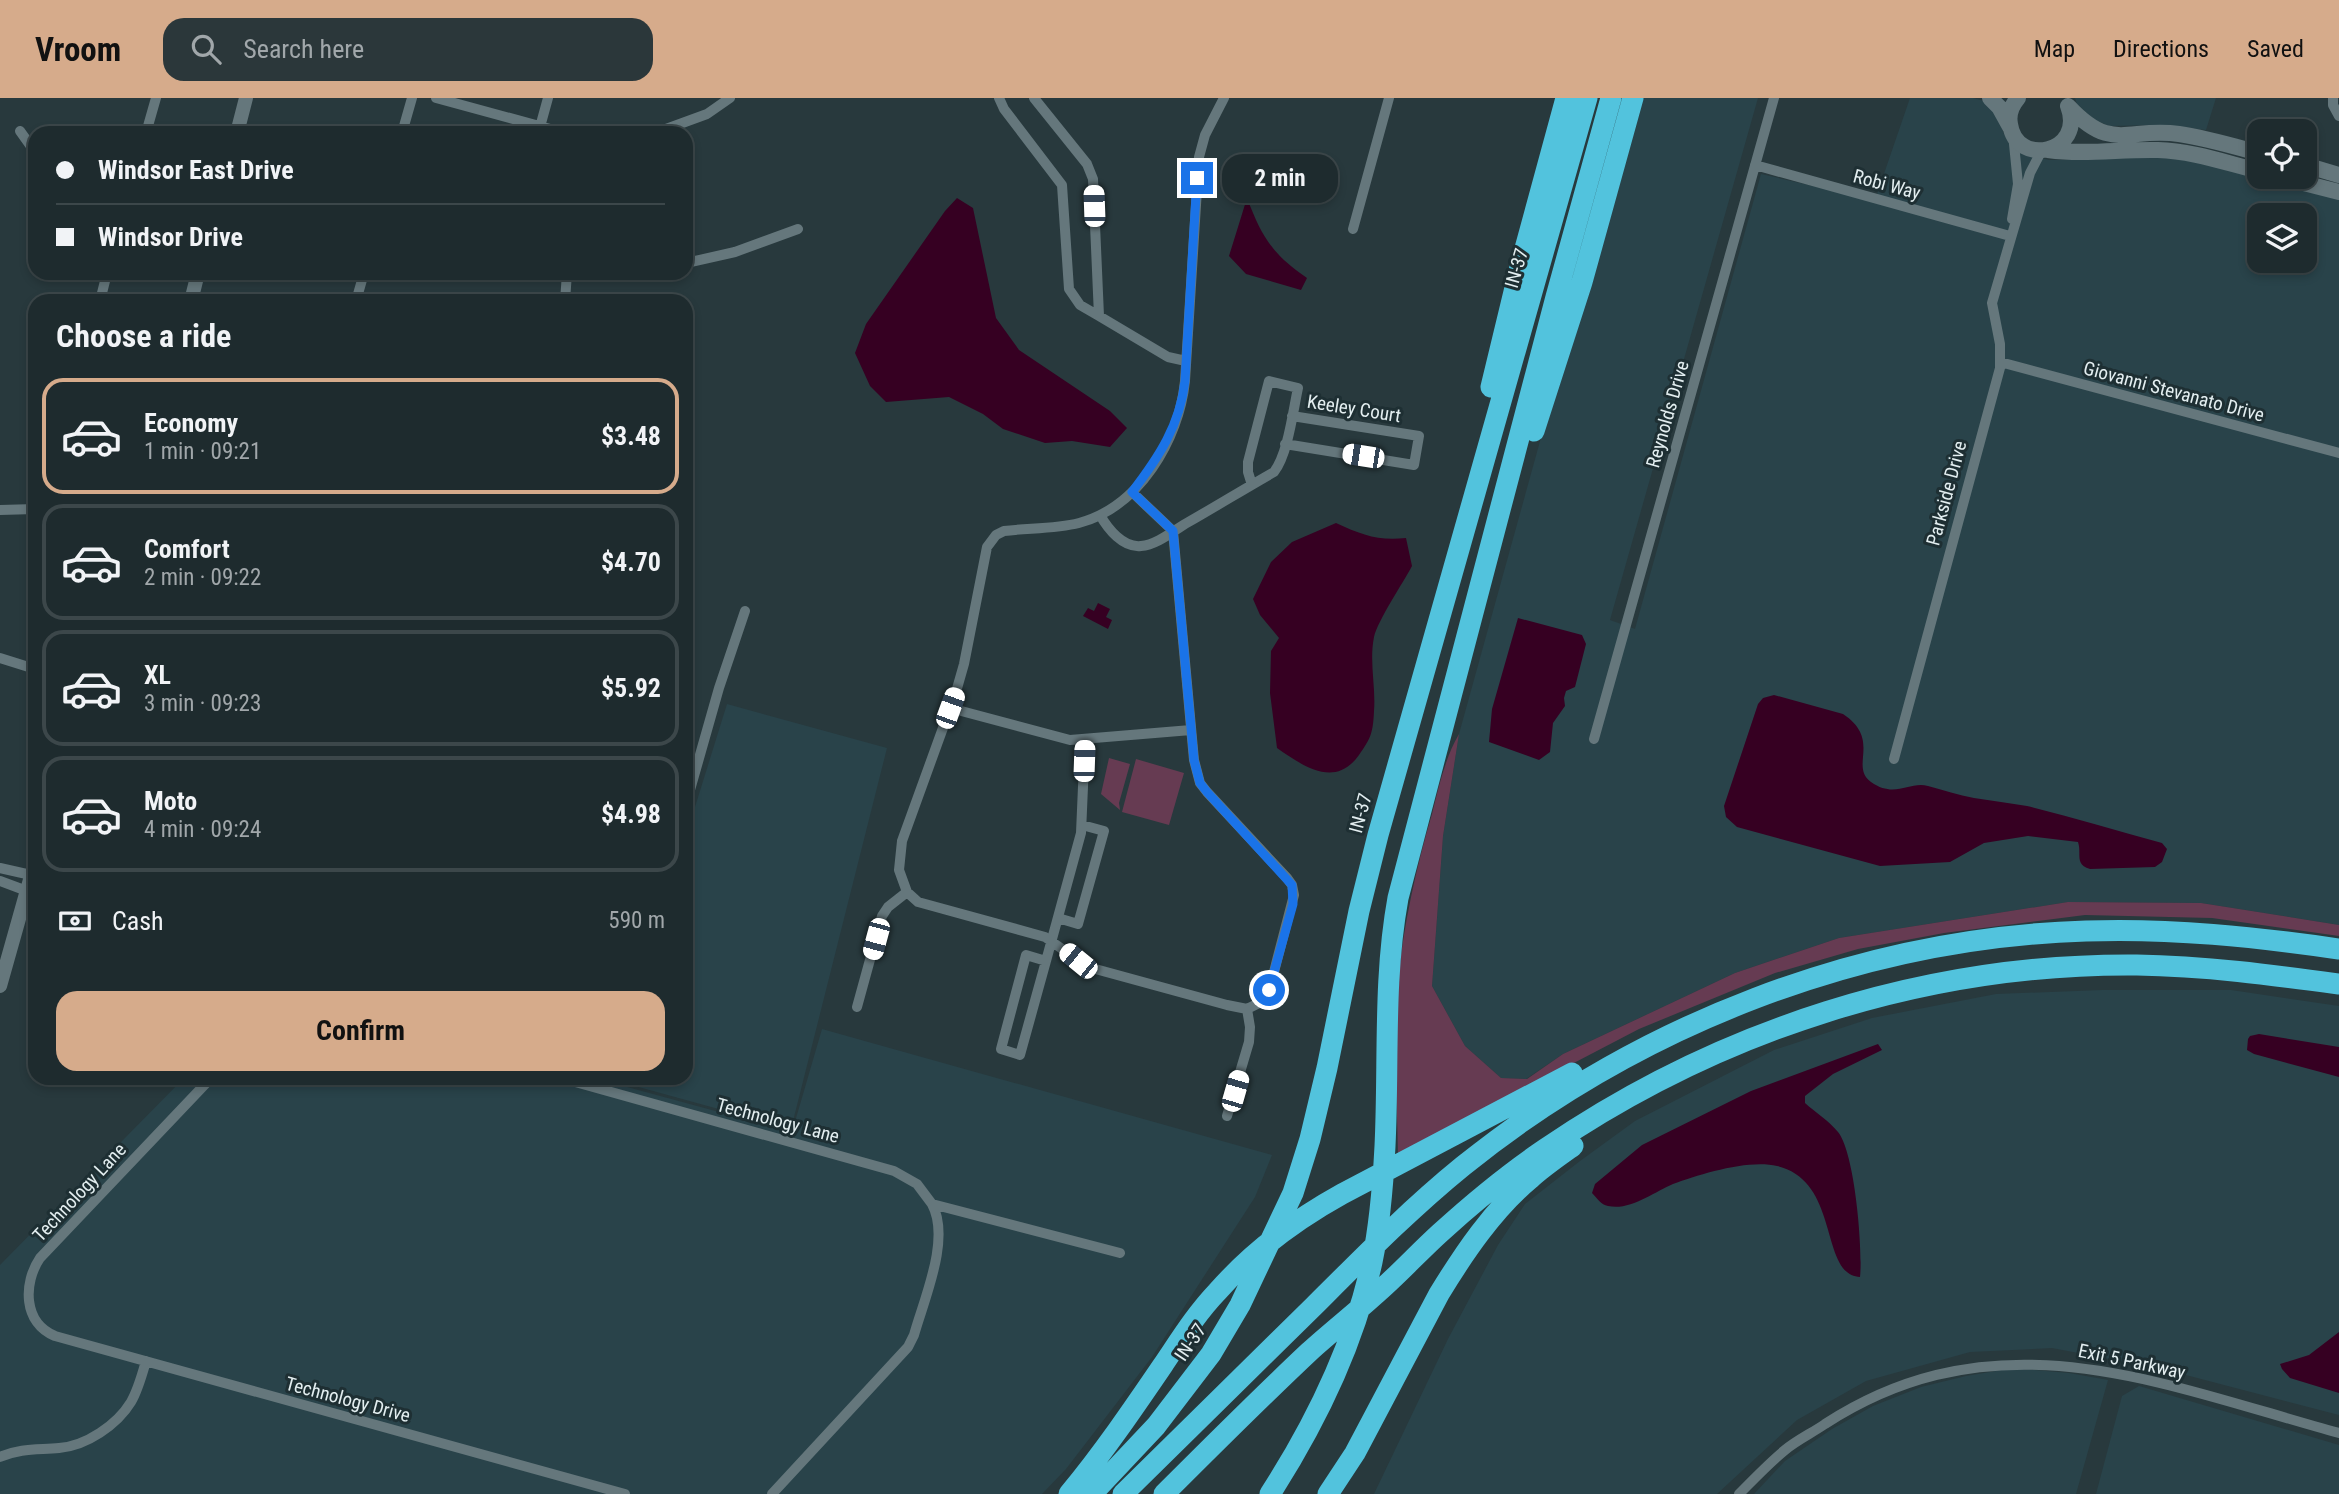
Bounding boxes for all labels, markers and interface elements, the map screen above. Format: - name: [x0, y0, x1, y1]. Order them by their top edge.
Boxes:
- search box: [163, 18, 653, 81]
- text: Vroom: [35, 30, 121, 69]
- icon: search: [187, 30, 225, 68]
- text: Search here: [243, 34, 364, 64]
- text: Map: [2034, 35, 2075, 63]
- text: Directions: [2113, 35, 2209, 63]
- text: Saved: [2247, 35, 2304, 63]
- map controls: [2247, 119, 2317, 273]
- button: locate: [2247, 119, 2317, 189]
- callout: 2 min: [1222, 154, 1337, 202]
- text: Windsor East Drive: [98, 155, 294, 185]
- route end: [1181, 162, 1213, 194]
- street label: Robi Way: [1851, 164, 1923, 205]
- text: 2 min: [1254, 165, 1306, 192]
- car: [1083, 185, 1106, 227]
- button: layers: [2247, 203, 2317, 273]
- text: Windsor Drive: [98, 222, 243, 252]
- street label: IN-37: [1500, 246, 1533, 291]
- text: Choose a ride: [56, 317, 231, 355]
- street label: Giovanni Stevanato Drive: [2081, 356, 2267, 427]
- street label: Reynolds Drive: [1641, 358, 1694, 470]
- street label: Keeley Court: [1305, 390, 1403, 427]
- icon: car: [60, 405, 123, 468]
- text: Economy: [144, 408, 238, 438]
- text: $3.48: [601, 421, 661, 451]
- text: 1 min · 09:21: [144, 438, 261, 465]
- street label: Parkside Drive: [1921, 438, 1972, 548]
- car: [1341, 442, 1386, 470]
- icon: car: [60, 531, 123, 594]
- text: Comfort: [144, 534, 230, 564]
- text: $4.70: [601, 547, 661, 577]
- text: 2 min · 09:22: [144, 564, 261, 591]
- icon: car: [60, 657, 123, 720]
- text: XL: [144, 660, 171, 690]
- text: $5.92: [601, 673, 661, 703]
- car: [933, 685, 968, 731]
- text: 3 min · 09:23: [144, 690, 261, 717]
- car: [1073, 740, 1096, 782]
- icon: car: [60, 783, 123, 846]
- text: Moto: [144, 786, 197, 816]
- street label: IN-37: [1344, 791, 1377, 835]
- text: $4.98: [601, 799, 661, 829]
- text: 4 min · 09:24: [144, 816, 261, 843]
- icon: cash: [56, 902, 94, 940]
- text: Cash: [112, 906, 164, 936]
- text: 590 m: [608, 907, 665, 934]
- car: [861, 916, 892, 962]
- car: [1056, 940, 1101, 982]
- route start: [1253, 974, 1285, 1006]
- button: Confirm: [56, 991, 665, 1071]
- car: [1220, 1068, 1251, 1114]
- street label: Technology Lane: [714, 1093, 842, 1148]
- street label: Technology Lane: [28, 1138, 131, 1246]
- street label: IN-37: [1170, 1319, 1211, 1365]
- street label: Exit 5 Parkway: [2076, 1339, 2188, 1384]
- street label: Technology Drive: [283, 1372, 413, 1427]

